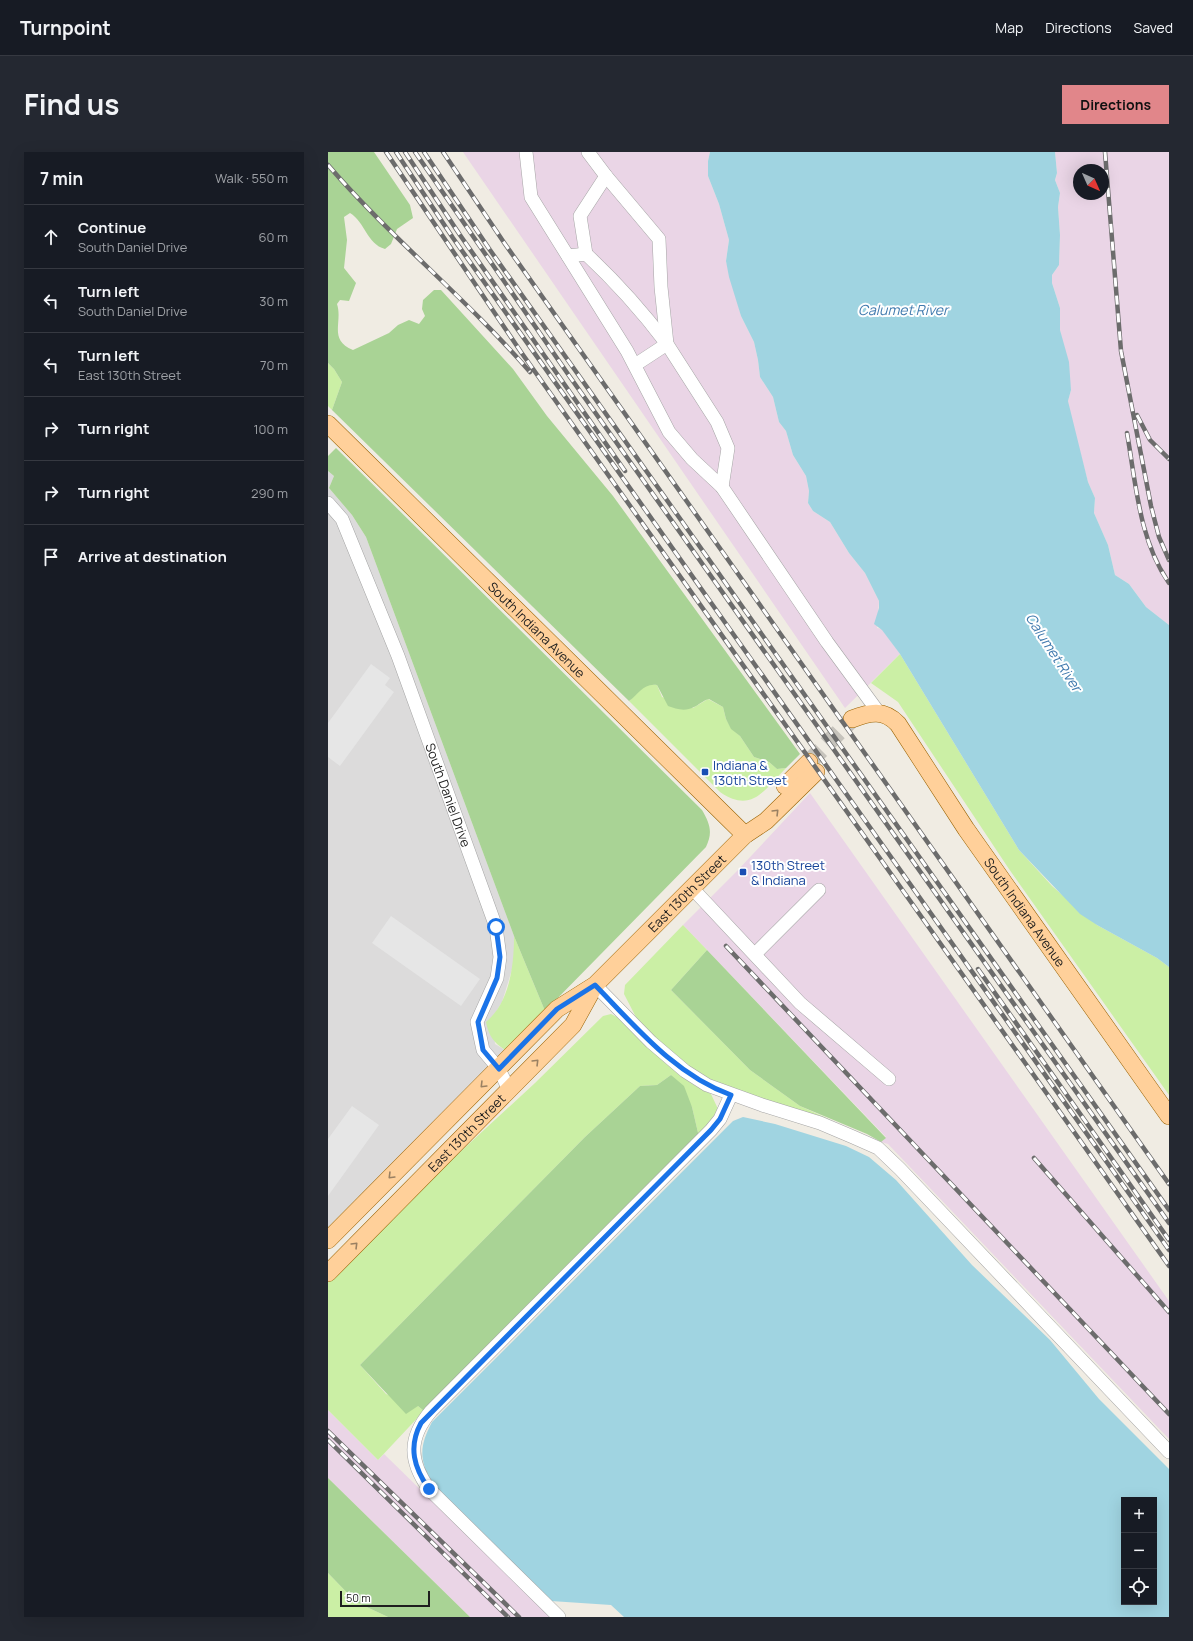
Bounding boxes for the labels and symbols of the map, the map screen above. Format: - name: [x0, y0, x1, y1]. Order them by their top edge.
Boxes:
- north arrow: [1073, 164, 1109, 200]
- water label: Calumet River: [858, 300, 950, 319]
- street label: South Indiana Avenue: [484, 578, 590, 682]
- water label: Calumet River: [1022, 609, 1088, 697]
- street label: South Daniel Drive: [421, 740, 475, 850]
- place label: Indiana & 130th Street: [713, 756, 787, 789]
- marker: Indiana & 130th Street: [700, 767, 710, 777]
- one-way arrow: [771, 809, 779, 817]
- street label: East 130th Street: [644, 850, 730, 936]
- street label: South Indiana Avenue: [980, 854, 1070, 971]
- place label: 130th Street & Indiana: [751, 856, 825, 889]
- marker: 130th Street & Indiana: [738, 867, 748, 877]
- route start: [487, 918, 505, 936]
- one-way arrow: [531, 1059, 539, 1067]
- one-way arrow: [480, 1080, 488, 1088]
- street label: East 130th Street: [424, 1090, 509, 1176]
- one-way arrow: [388, 1171, 396, 1179]
- one-way arrow: [351, 1242, 358, 1250]
- route end: [420, 1480, 438, 1498]
- scale bar: [340, 1589, 430, 1608]

